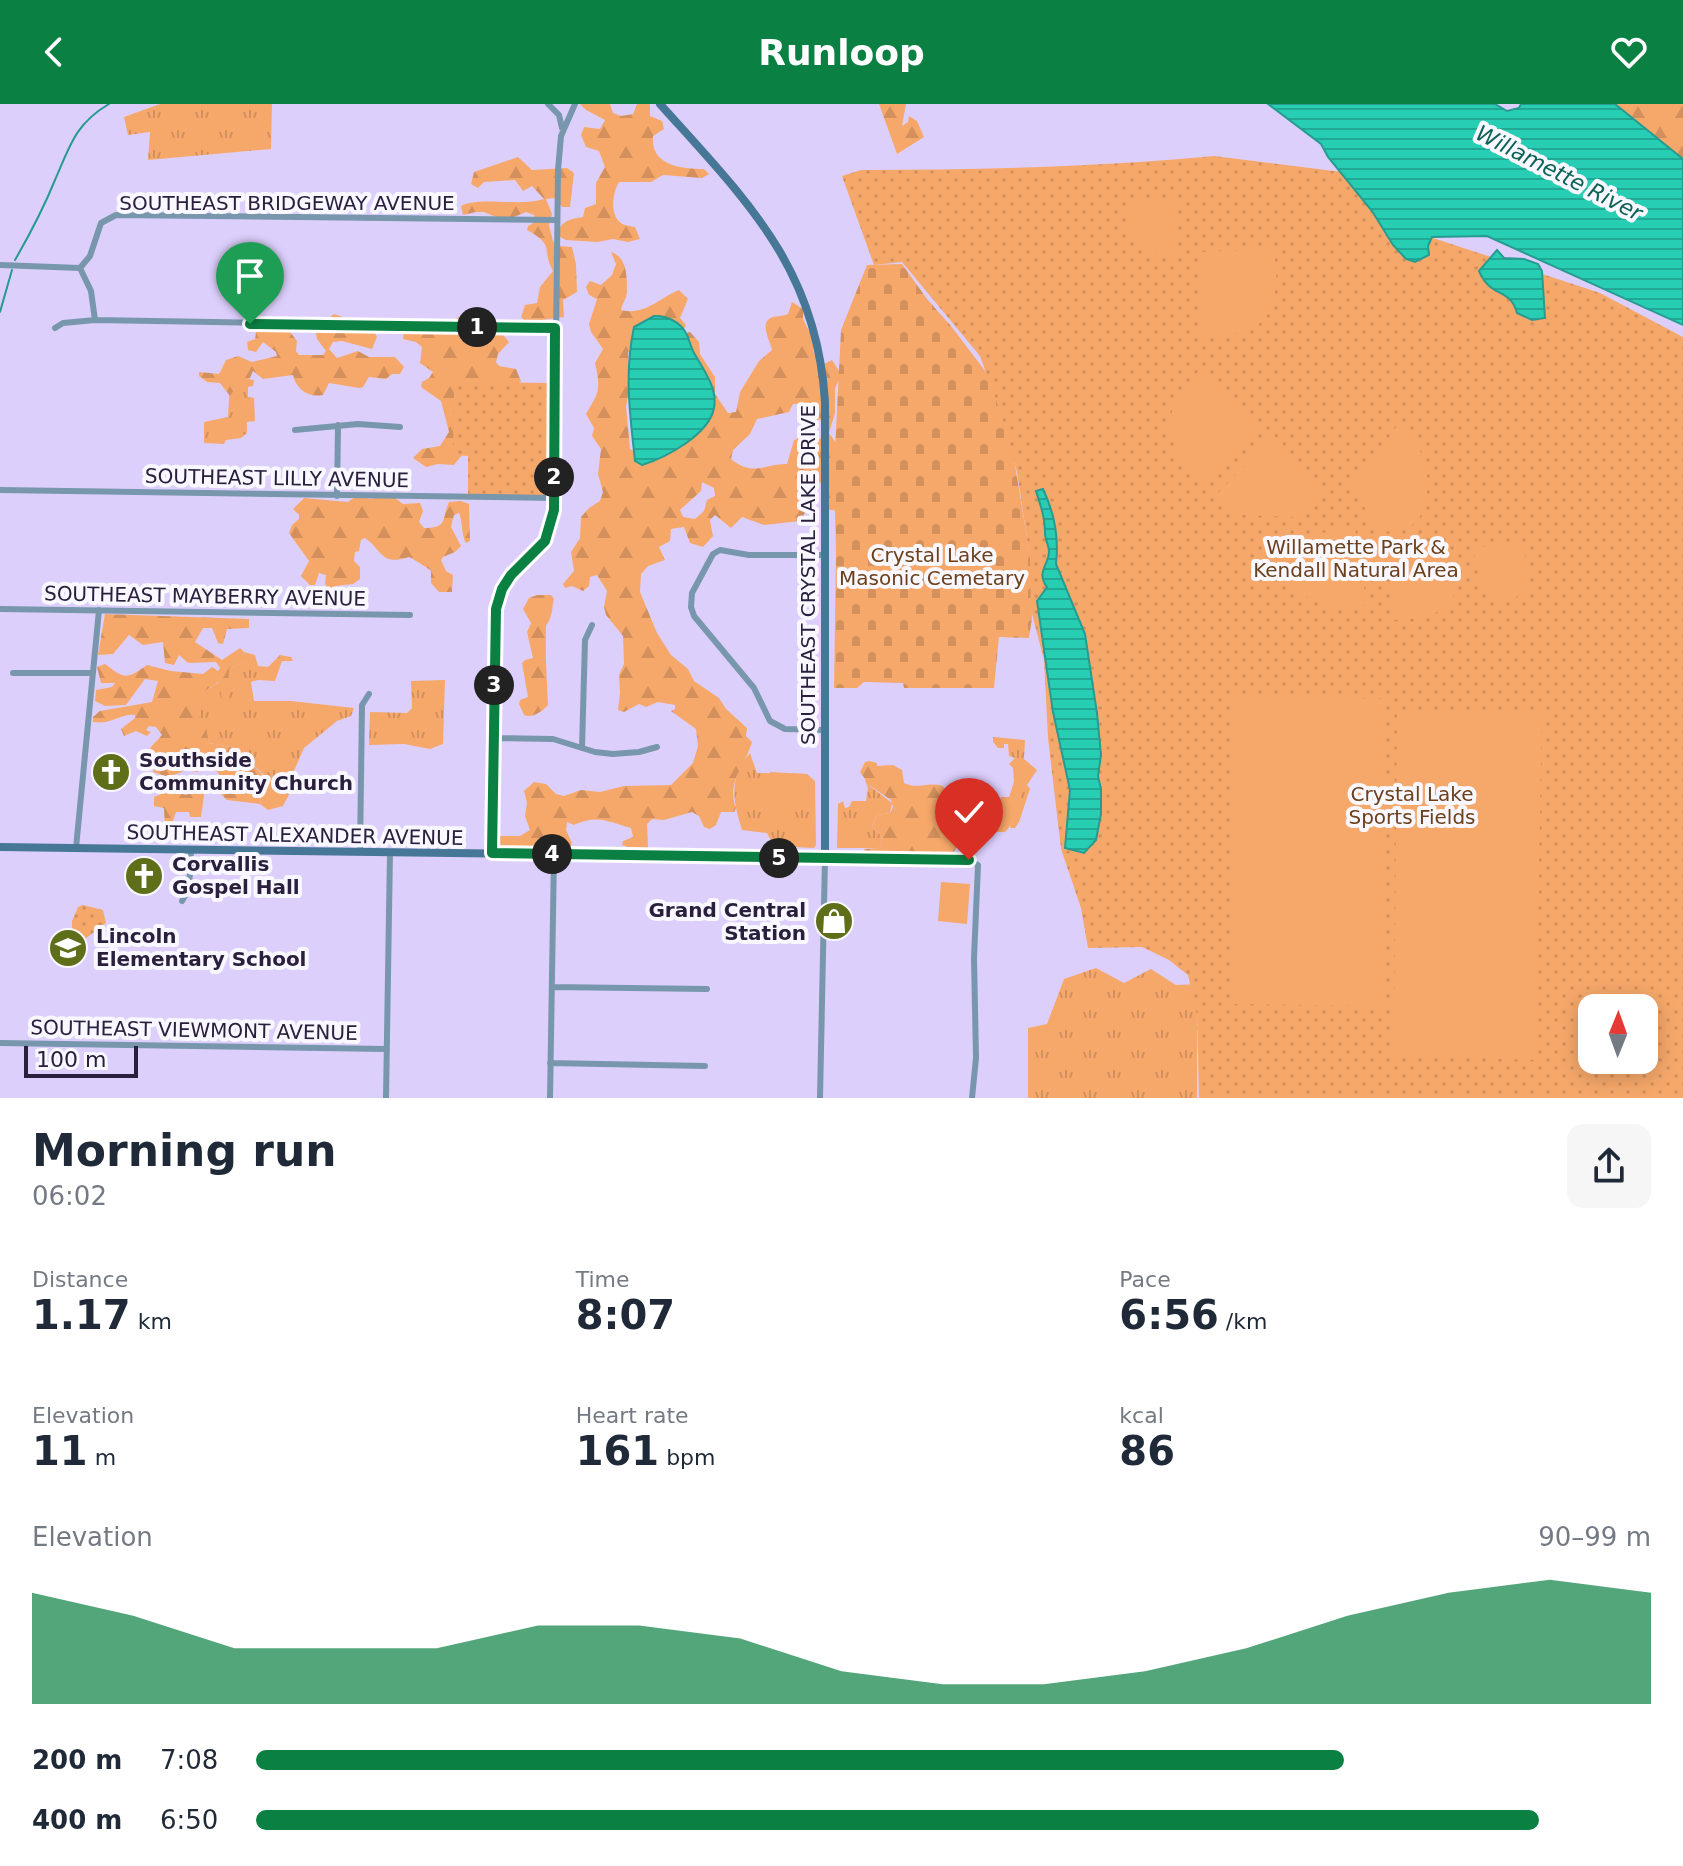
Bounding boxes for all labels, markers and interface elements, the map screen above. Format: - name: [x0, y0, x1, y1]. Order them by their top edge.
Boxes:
- icon: back: [32, 30, 76, 74]
- icon: heart: [1607, 30, 1651, 74]
- text: Runloop: [758, 32, 925, 73]
- water label: Willamette River: [1472, 120, 1648, 227]
- street label: SOUTHEAST BRIDGEWAY AVENUE: [119, 191, 455, 215]
- pin: [216, 242, 284, 324]
- icon: arrive: [228, 254, 272, 298]
- pin: 1: [457, 307, 497, 347]
- text: 1: [469, 314, 485, 339]
- street label: SOUTHEAST CRYSTAL LAKE DRIVE: [796, 405, 820, 745]
- pin: 2: [534, 457, 574, 497]
- street label: SOUTHEAST LILLY AVENUE: [145, 464, 409, 492]
- text: 2: [546, 464, 562, 489]
- park label: Willamette Park & Kendall Natural Area: [1253, 535, 1459, 582]
- park label: Crystal Lake Masonic Cemetary: [839, 543, 1025, 590]
- street label: SOUTHEAST MAYBERRY AVENUE: [44, 581, 366, 611]
- pin: 3: [474, 665, 514, 705]
- text: 3: [486, 672, 502, 697]
- place label: Southside Community Church: [139, 748, 353, 795]
- church icon: Southside Community Church: [90, 751, 132, 793]
- pin: [935, 778, 1003, 860]
- park label: Crystal Lake Sports Fields: [1348, 782, 1476, 829]
- icon: check: [947, 790, 991, 834]
- street label: SOUTHEAST ALEXANDER AVENUE: [126, 820, 464, 850]
- pin: 4: [532, 834, 572, 874]
- pin: 5: [759, 838, 799, 878]
- text: 4: [544, 841, 560, 866]
- text: 5: [771, 845, 787, 870]
- place label: Corvallis Gospel Hall: [172, 852, 300, 899]
- church icon: Corvallis Gospel Hall: [123, 855, 165, 897]
- place label: Grand Central Station: [648, 898, 806, 945]
- shop icon: Grand Central Station: [813, 900, 855, 942]
- place label: Lincoln Elementary School: [96, 924, 306, 971]
- school or university icon: Lincoln Elementary School: [47, 927, 89, 969]
- north arrow: [1578, 994, 1658, 1074]
- map controls: [1578, 994, 1658, 1074]
- street label: SOUTHEAST VIEWMONT AVENUE: [30, 1015, 358, 1045]
- scale bar: [24, 1042, 138, 1078]
- text: 100 m: [36, 1047, 106, 1072]
- button: share: [1567, 1124, 1651, 1208]
- text: Morning run: [32, 1125, 337, 1176]
- text: 06:02: [32, 1181, 107, 1211]
- text: Distance: [32, 1267, 128, 1292]
- text: Time: [576, 1267, 630, 1292]
- text: Pace: [1119, 1267, 1171, 1292]
- text: 1.17: [32, 1292, 131, 1338]
- text: 8:07: [576, 1292, 675, 1338]
- text: 6:56: [1119, 1292, 1219, 1338]
- text: km: [131, 1309, 172, 1334]
- text: /km: [1219, 1309, 1267, 1334]
- text: Elevation: [32, 1403, 134, 1428]
- text: Heart rate: [576, 1403, 689, 1428]
- text: kcal: [1119, 1403, 1164, 1428]
- text: 11: [32, 1428, 88, 1474]
- text: 161: [576, 1428, 659, 1474]
- text: 86: [1119, 1428, 1175, 1474]
- text: m: [88, 1445, 116, 1470]
- text: bpm: [659, 1445, 716, 1470]
- text: Elevation: [32, 1522, 153, 1552]
- text: 90–99 m: [1538, 1522, 1651, 1552]
- text: 200 m: [32, 1745, 122, 1775]
- text: 7:08: [160, 1745, 218, 1775]
- text: 400 m: [32, 1805, 122, 1835]
- text: 6:50: [160, 1805, 218, 1835]

